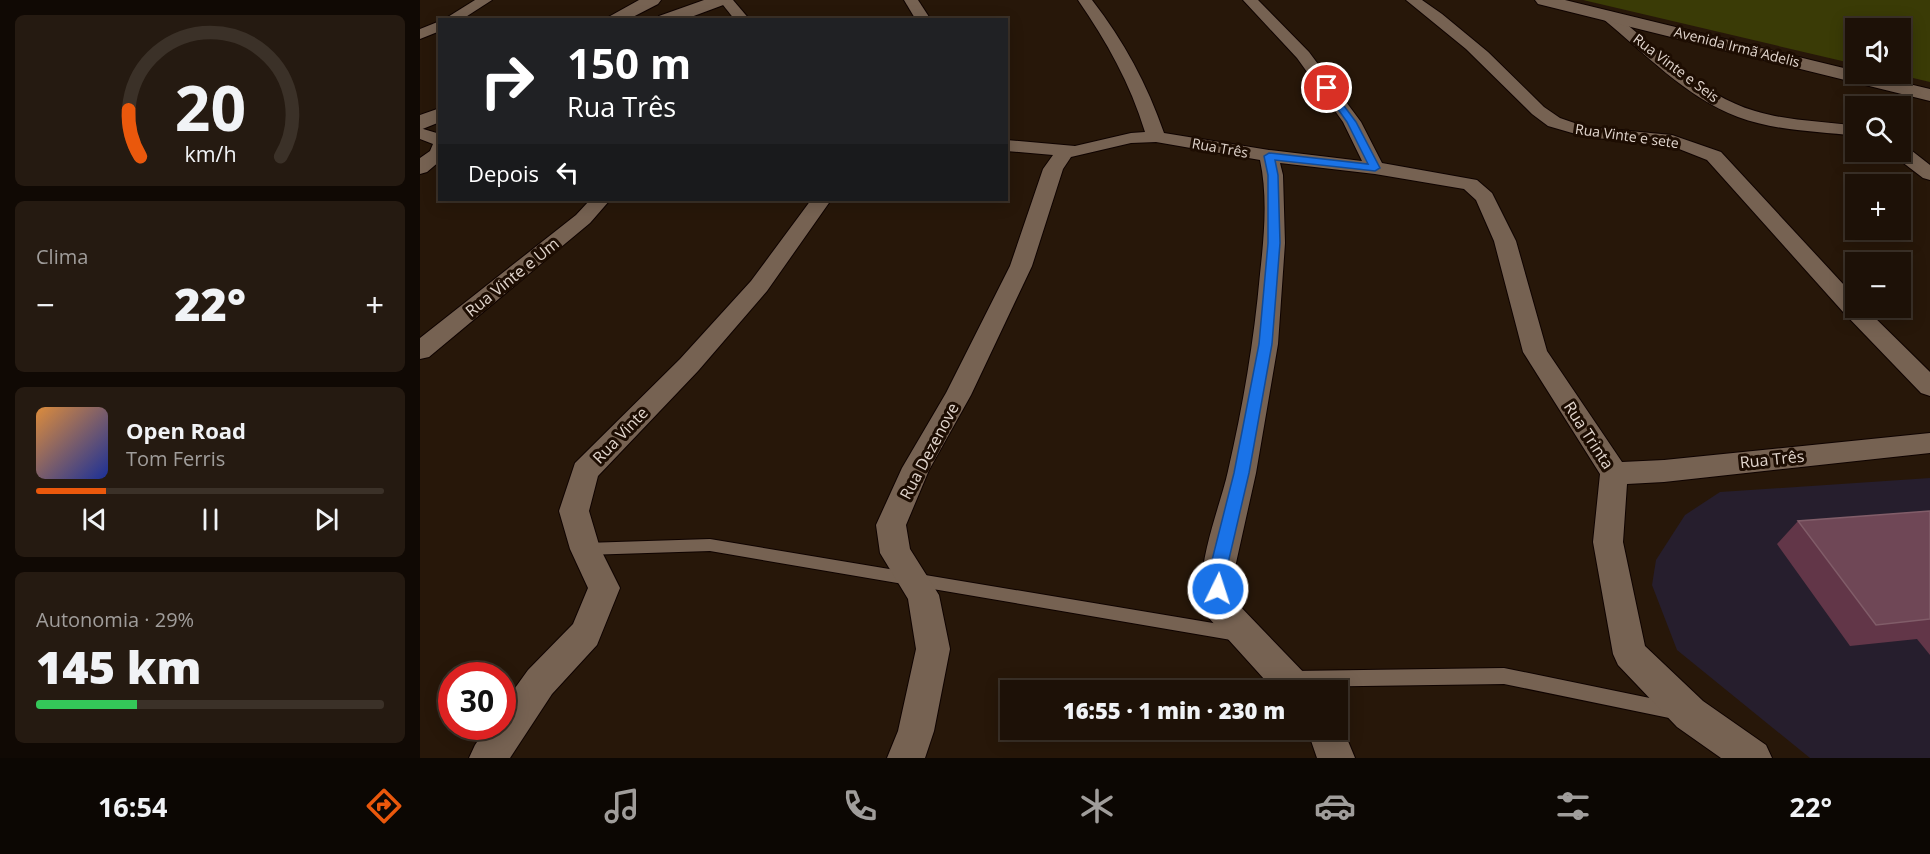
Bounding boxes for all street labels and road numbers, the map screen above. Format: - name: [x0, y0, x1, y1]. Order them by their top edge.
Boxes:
- street label: Avenida Irmã Adelis: [1672, 22, 1802, 71]
- street label: Rua Vinte e Seis: [1630, 29, 1723, 106]
- street label: Rua Vinte e sete: [1574, 119, 1680, 152]
- street label: Rua Três: [1191, 133, 1250, 162]
- street label: Rua Vinte e Um: [461, 232, 563, 322]
- street label: Rua Trinta: [1559, 397, 1619, 473]
- street label: Rua Dezenove: [894, 399, 964, 503]
- street label: Rua Vinte: [587, 402, 653, 468]
- street label: Rua Três: [1739, 445, 1805, 473]

